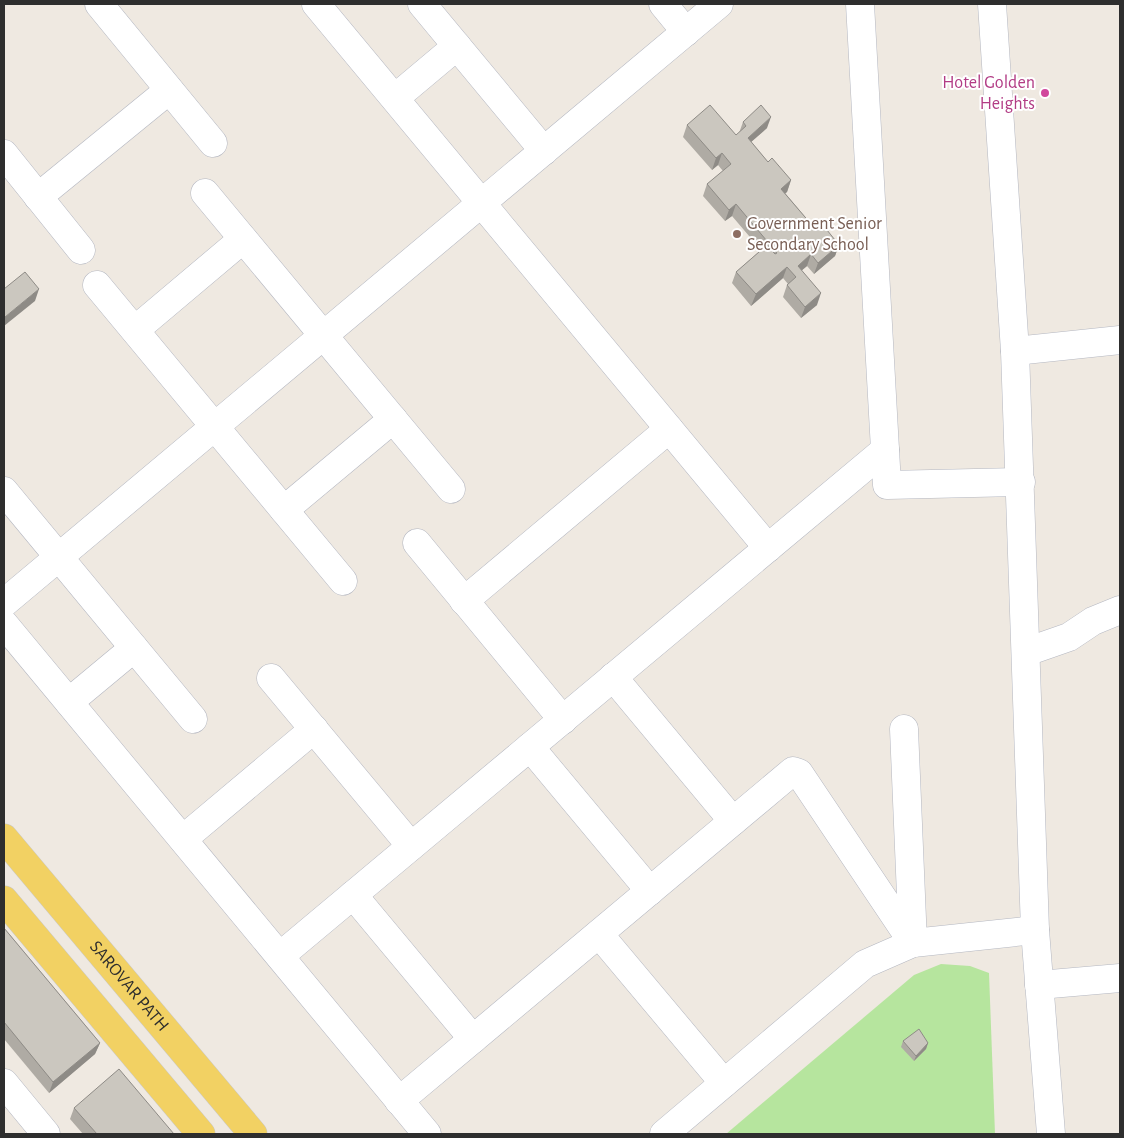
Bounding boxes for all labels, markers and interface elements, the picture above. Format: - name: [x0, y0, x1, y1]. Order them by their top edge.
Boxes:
- place label: Hotel Golden Heights: [942, 74, 1035, 113]
- marker: Hotel Golden Heights: [1039, 87, 1051, 99]
- place label: Government Senior Secondary School: [747, 215, 882, 254]
- marker: Government Senior Secondary School: [731, 228, 743, 240]
- street label: SAROVAR PATH: [86, 938, 172, 1035]

